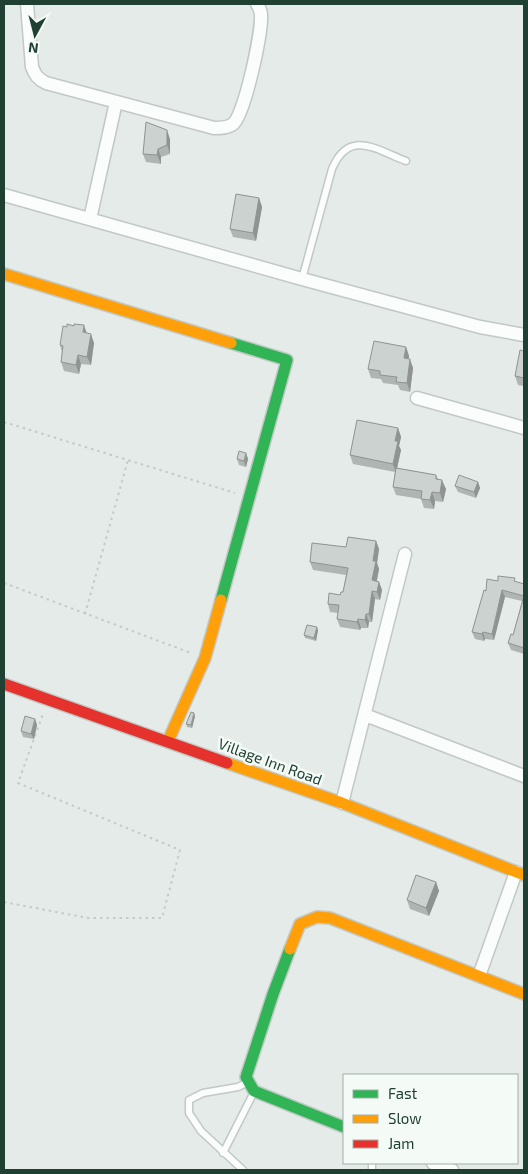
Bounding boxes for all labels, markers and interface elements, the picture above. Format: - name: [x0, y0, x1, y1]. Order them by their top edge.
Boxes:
- north arrow: [10, 10, 60, 60]
- text: N: [27, 39, 39, 57]
- street label: Village Inn Road: [216, 734, 325, 788]
- legend: [343, 1074, 518, 1164]
- text: Fast: [388, 1084, 418, 1102]
- text: Slow: [388, 1109, 422, 1127]
- text: Jam: [388, 1134, 414, 1152]

